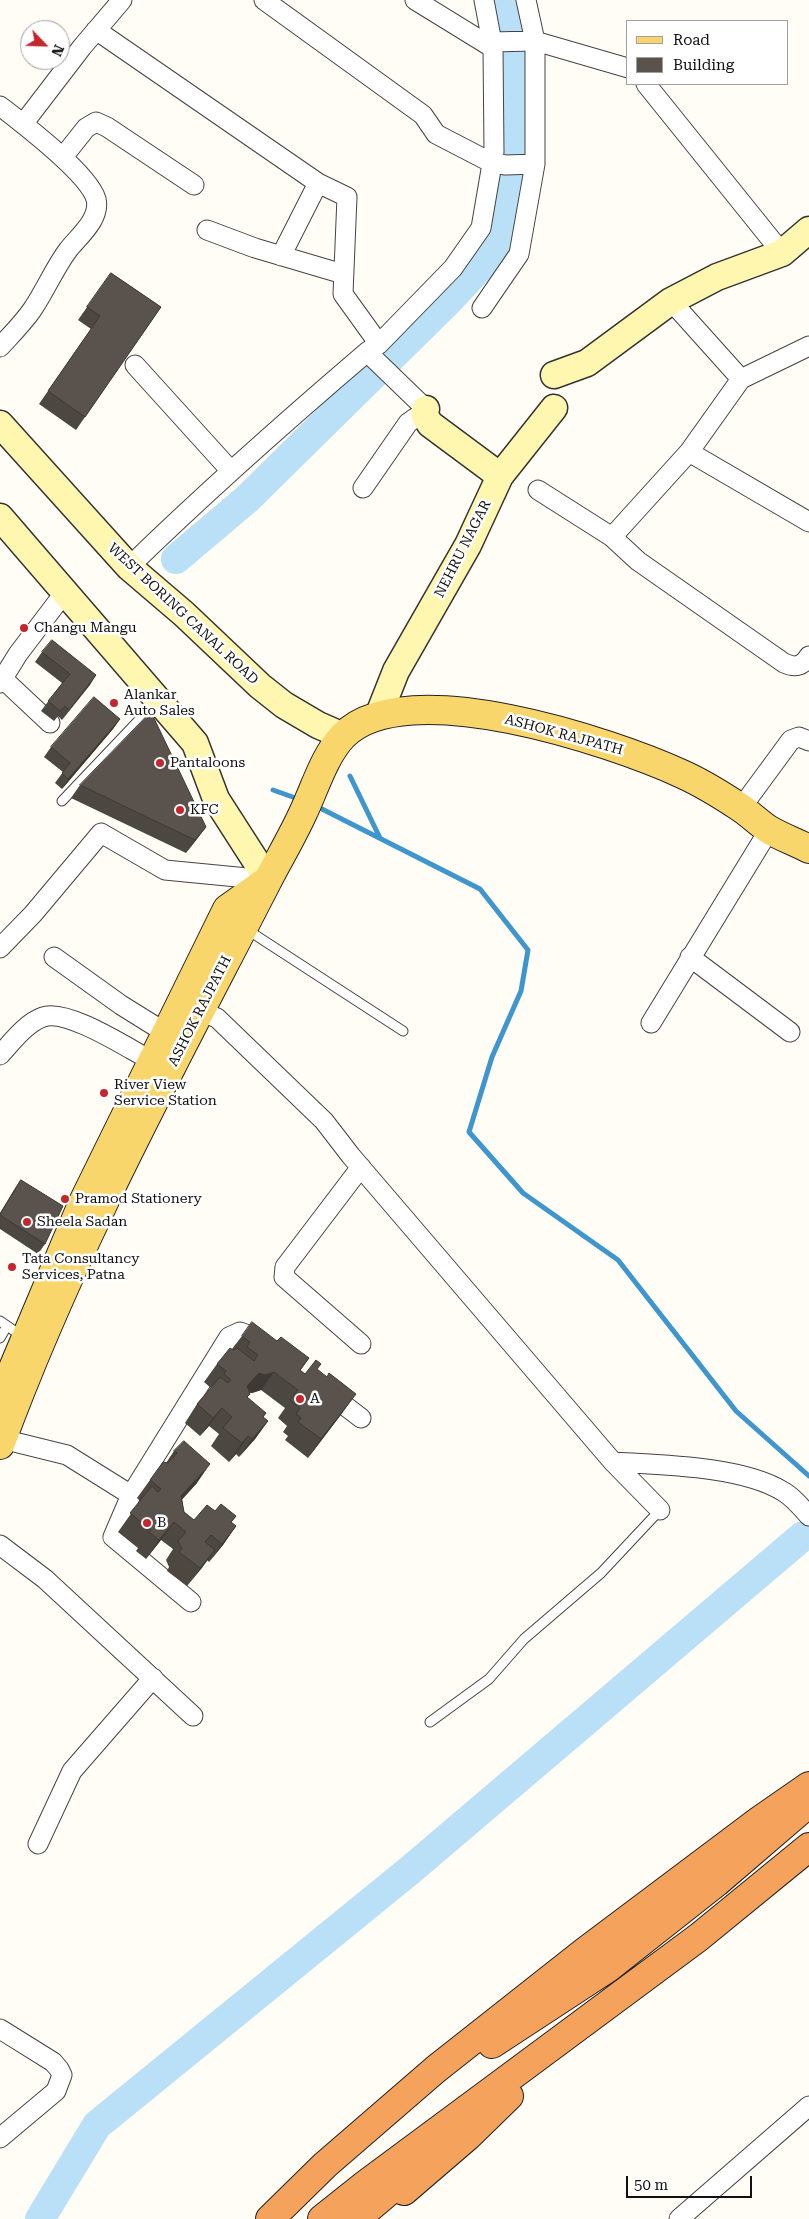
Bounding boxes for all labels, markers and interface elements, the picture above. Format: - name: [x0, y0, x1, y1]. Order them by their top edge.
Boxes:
- north arrow: [20, 20, 70, 70]
- legend: [626, 20, 789, 85]
- text: Road: [673, 31, 710, 49]
- text: N: [48, 43, 67, 59]
- text: Building: [673, 56, 734, 74]
- street label: NEHRU NAGAR: [431, 497, 495, 601]
- street label: WEST BORING CANAL ROAD: [104, 540, 262, 688]
- place label: Changu Mangu: [34, 620, 136, 636]
- marker: Changu Mangu: [18, 622, 30, 634]
- place label: Alankar Auto Sales: [124, 687, 195, 720]
- marker: Alankar Auto Sales: [108, 697, 120, 709]
- street label: ASHOK RAJPATH: [503, 711, 625, 759]
- place label: Pantaloons: [170, 755, 245, 771]
- marker: Pantaloons: [154, 757, 166, 769]
- place label: KFC: [190, 802, 219, 818]
- marker: KFC: [174, 804, 186, 816]
- street label: ASHOK RAJPATH: [165, 953, 235, 1069]
- place label: River View Service Station: [114, 1077, 217, 1110]
- marker: River View Service Station: [98, 1087, 110, 1099]
- place label: Pramod Stationery: [75, 1191, 202, 1207]
- marker: Pramod Stationery: [59, 1193, 71, 1205]
- place label: Sheela Sadan: [37, 1214, 127, 1230]
- marker: Sheela Sadan: [21, 1216, 33, 1228]
- place label: Tata Consultancy Services, Patna: [22, 1251, 140, 1284]
- marker: Tata Consultancy Services, Patna: [6, 1261, 18, 1273]
- place label: A: [310, 1391, 320, 1407]
- marker: A: [294, 1393, 306, 1405]
- place label: B: [157, 1515, 166, 1531]
- marker: B: [141, 1517, 153, 1529]
- scale bar: [629, 2166, 755, 2198]
- text: 50 m: [634, 2176, 668, 2194]

